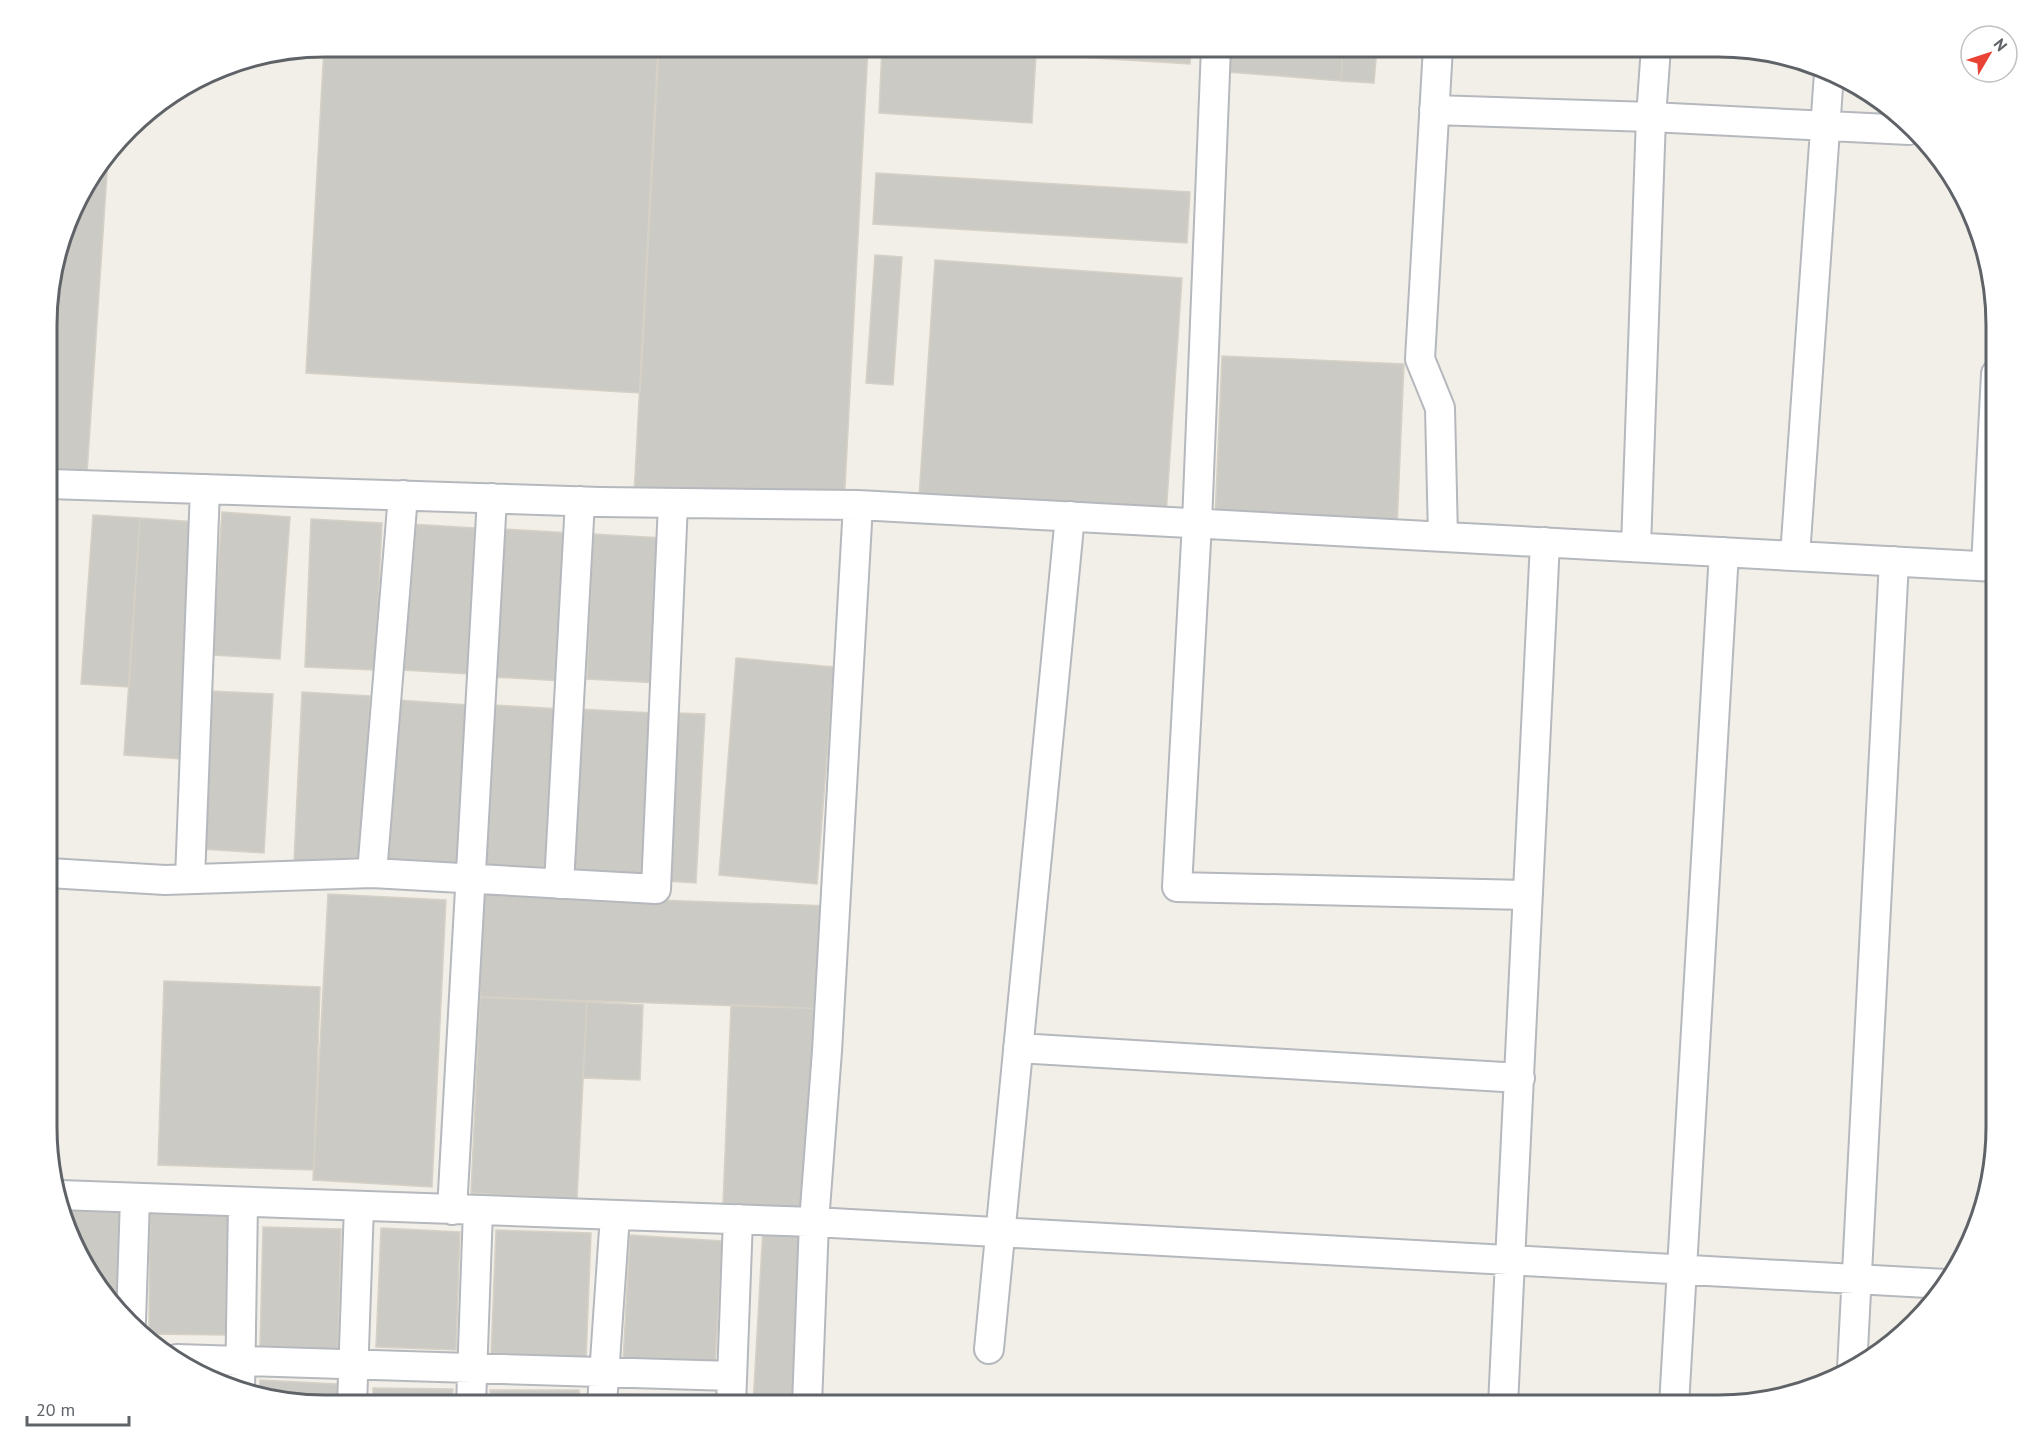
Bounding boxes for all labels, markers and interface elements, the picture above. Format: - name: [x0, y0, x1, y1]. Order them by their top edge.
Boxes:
- north arrow: [1959, 24, 2019, 84]
- text: N: [1990, 34, 2012, 55]
- scale bar: [27, 1389, 129, 1427]
- text: 20 m: [36, 1398, 75, 1421]

